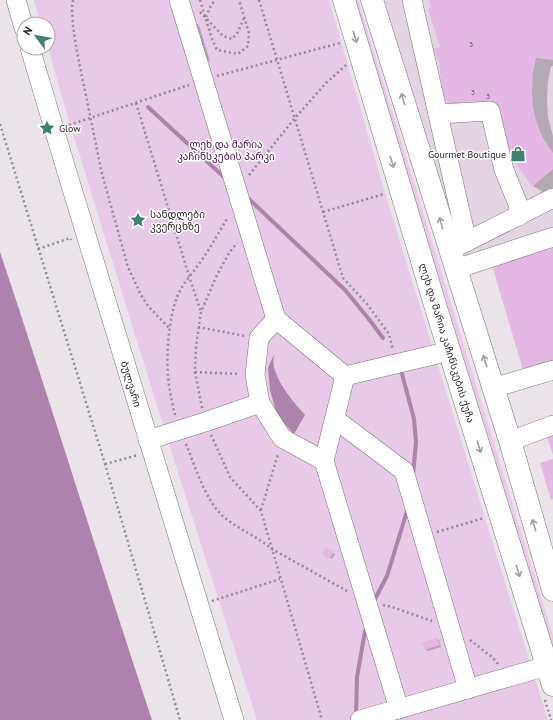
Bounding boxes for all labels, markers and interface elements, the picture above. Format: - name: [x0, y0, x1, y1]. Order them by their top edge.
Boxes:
- north arrow: [16, 16, 56, 56]
- text: N: [20, 24, 35, 37]
- one-way arrow: [352, 31, 359, 44]
- house number: 3: [469, 39, 473, 49]
- house number: 3: [471, 87, 475, 97]
- house number: 3: [486, 91, 490, 101]
- one-way arrow: [399, 93, 406, 106]
- place icon: Glow: [38, 119, 56, 137]
- place label: Glow: [59, 122, 81, 135]
- park label: ლეხ და მარია კაჩინსკების პარკი: [177, 138, 275, 163]
- shop icon: Gourmet Boutique: [509, 145, 527, 163]
- place label: Gourmet Boutique: [428, 148, 506, 161]
- one-way arrow: [389, 155, 396, 168]
- place label: სანდლები კვერცხზე: [150, 208, 205, 233]
- place icon: სანდლები კვერცხზე: [129, 211, 147, 229]
- one-way arrow: [437, 218, 445, 230]
- street label: ლეხ და მარია კაჩინსკების ქუჩა: [417, 262, 477, 424]
- one-way arrow: [480, 355, 488, 367]
- street label: ბულვარი: [118, 359, 144, 409]
- one-way arrow: [476, 440, 483, 453]
- one-way arrow: [530, 519, 537, 532]
- one-way arrow: [515, 564, 522, 577]

